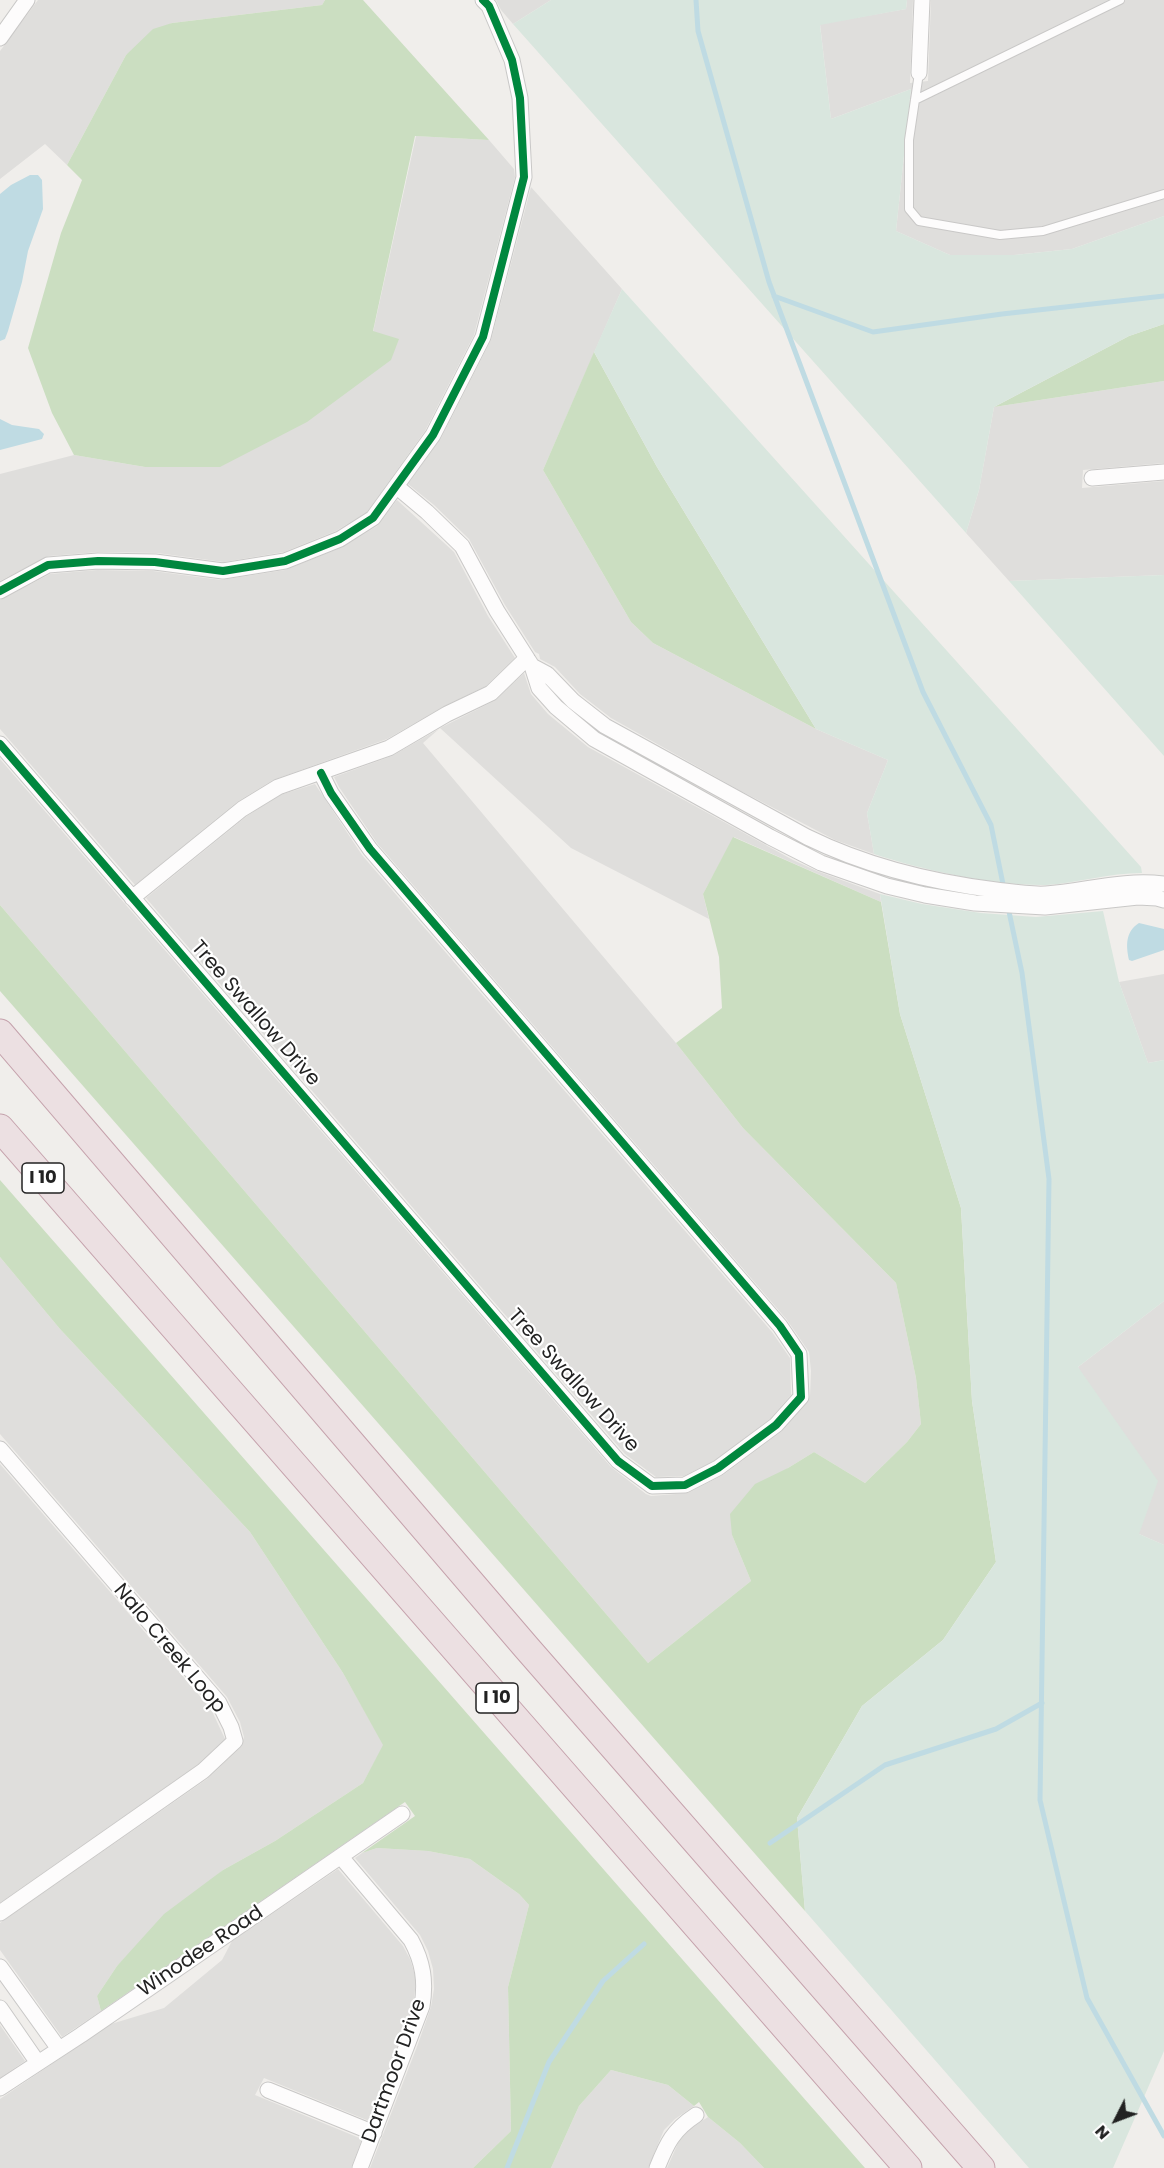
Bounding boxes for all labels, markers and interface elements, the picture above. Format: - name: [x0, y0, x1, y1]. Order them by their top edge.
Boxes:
- street label: Tree Swallow Drive: [185, 936, 325, 1092]
- road number: I 10: [22, 1163, 64, 1193]
- street label: Tree Swallow Drive: [502, 1304, 644, 1458]
- street label: Nalo Creek Loop: [108, 1579, 230, 1719]
- road number: I 10: [476, 1683, 518, 1713]
- street label: Winodee Road: [134, 1901, 268, 2003]
- street label: Dartmoor Drive: [358, 1996, 432, 2146]
- north arrow: [1086, 2090, 1146, 2150]
- text: N: [1090, 2120, 1115, 2145]

